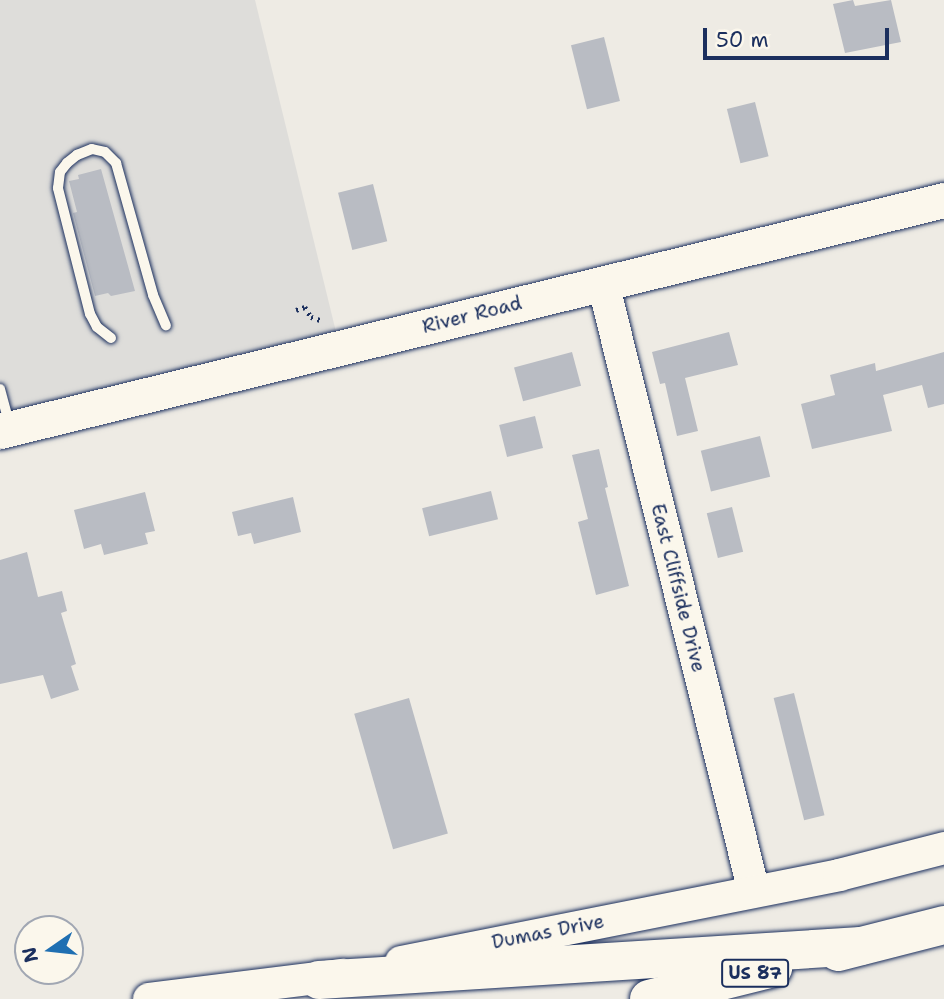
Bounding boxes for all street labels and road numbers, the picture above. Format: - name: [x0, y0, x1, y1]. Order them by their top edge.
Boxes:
- street label: River Road: [420, 292, 524, 338]
- street label: East Cliffside Drive: [646, 501, 710, 675]
- street label: Dumas Drive: [490, 910, 606, 954]
- road number: US 87: [720, 958, 790, 988]

